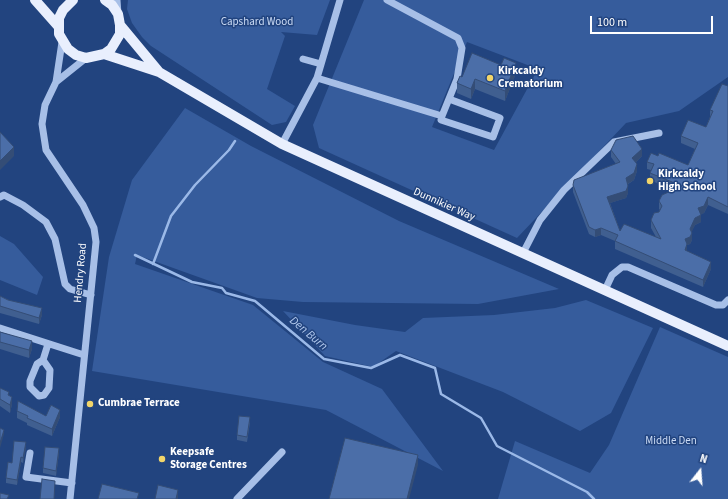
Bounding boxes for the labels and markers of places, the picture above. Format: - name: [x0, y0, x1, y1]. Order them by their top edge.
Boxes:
- place label: Kirkcaldy Crematorium: [498, 65, 563, 91]
- marker: Kirkcaldy Crematorium: [485, 73, 495, 83]
- place label: Kirkcaldy High School: [658, 168, 716, 194]
- marker: Kirkcaldy High School: [645, 176, 655, 186]
- place label: Cumbrae Terrace: [98, 397, 180, 411]
- marker: Cumbrae Terrace: [85, 399, 95, 409]
- place label: Keepsafe Storage Centres: [170, 446, 247, 472]
- marker: Keepsafe Storage Centres: [157, 454, 167, 464]

